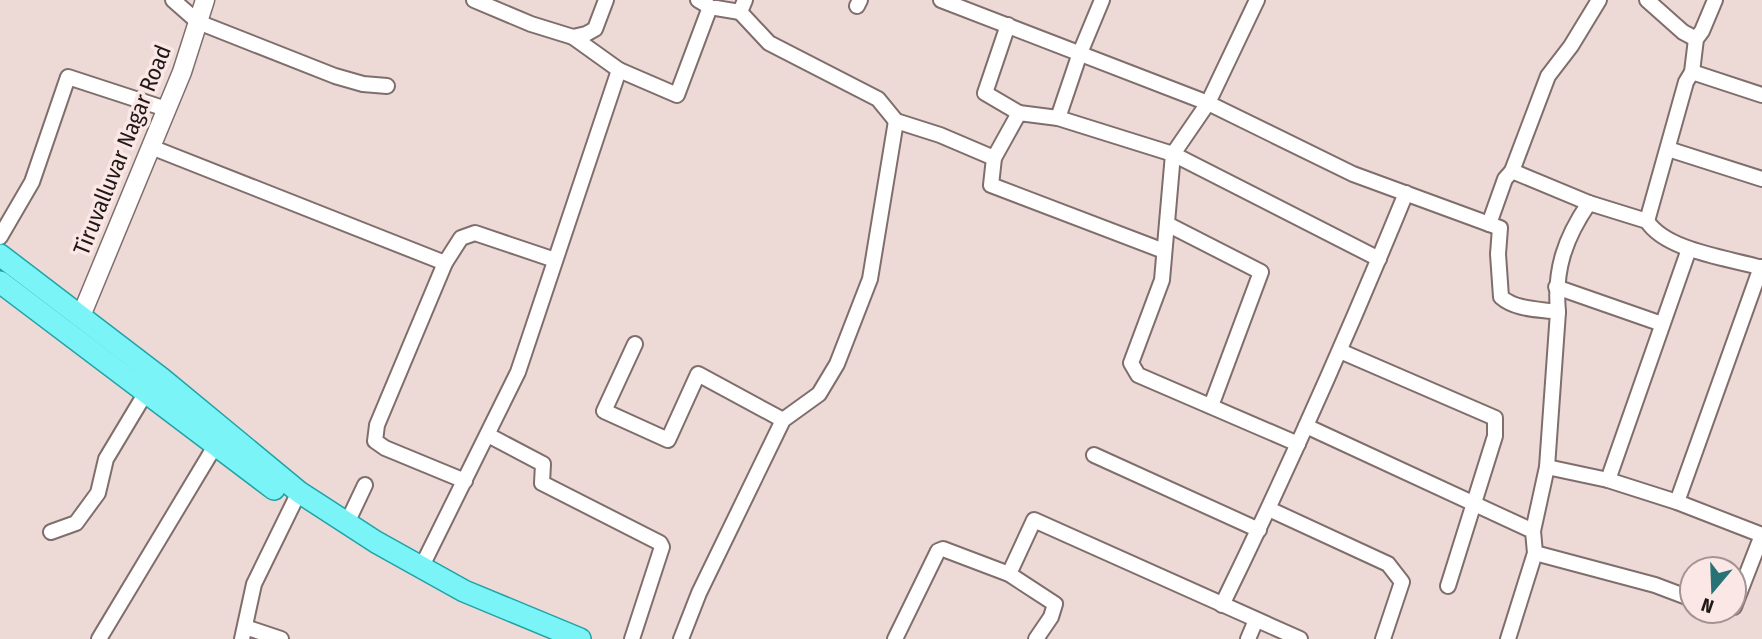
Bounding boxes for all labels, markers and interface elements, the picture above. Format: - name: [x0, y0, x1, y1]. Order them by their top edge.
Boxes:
- street label: Tiruvalluvar Nagar Road: [67, 41, 177, 259]
- north arrow: [1678, 555, 1748, 625]
- text: N: [1698, 593, 1717, 618]

